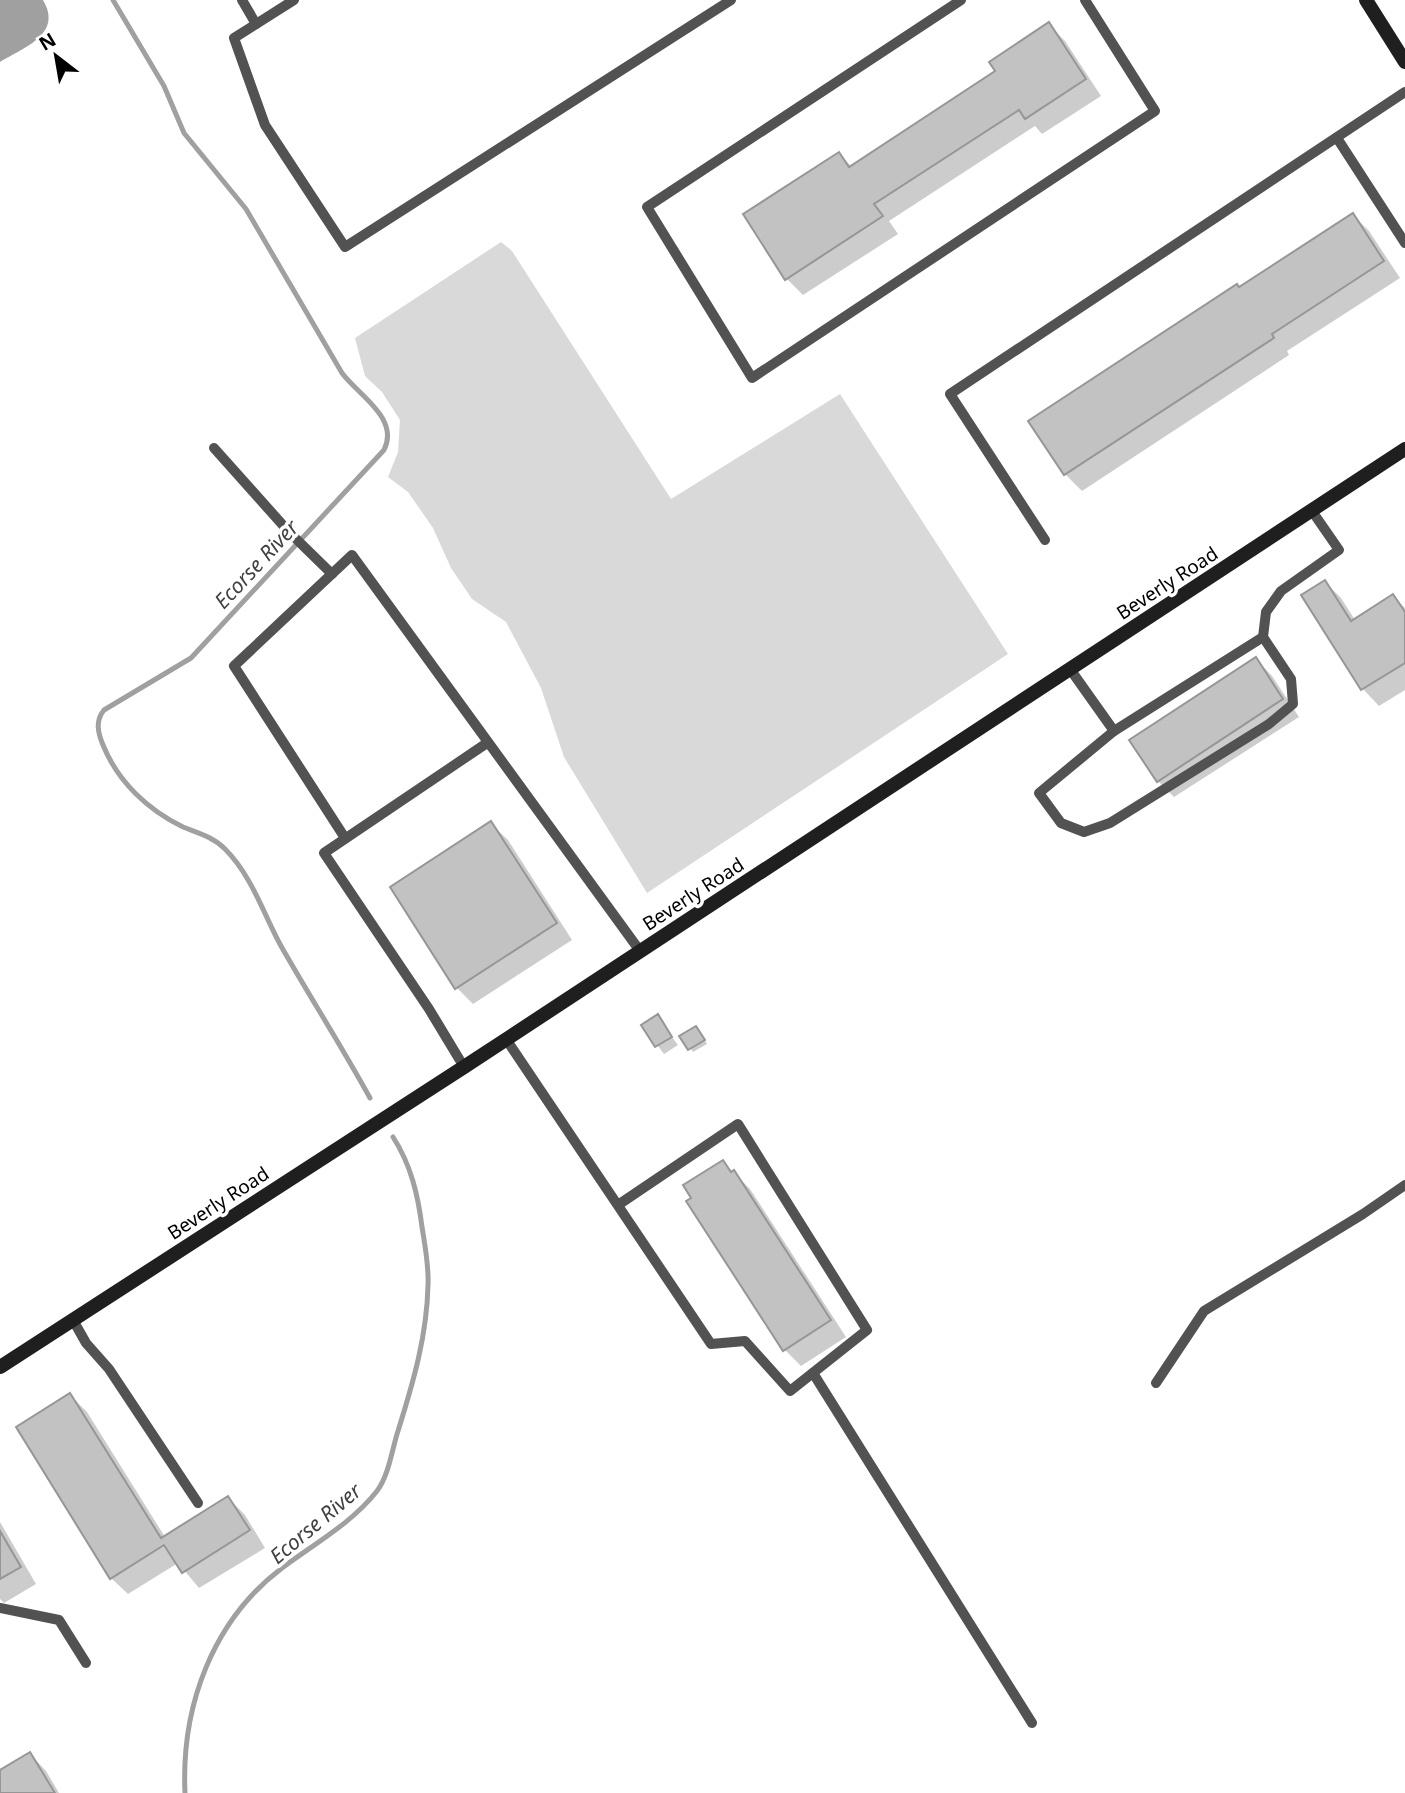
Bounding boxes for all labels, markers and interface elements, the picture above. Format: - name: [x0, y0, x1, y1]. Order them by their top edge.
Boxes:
- north arrow: [21, 21, 91, 91]
- text: N: [34, 26, 61, 57]
- water label: Ecorse River: [208, 512, 305, 614]
- street label: Beverly Road: [1111, 540, 1223, 626]
- street label: Beverly Road: [637, 851, 749, 937]
- street label: Beverly Road: [162, 1160, 274, 1246]
- water label: Ecorse River: [263, 1475, 368, 1570]

